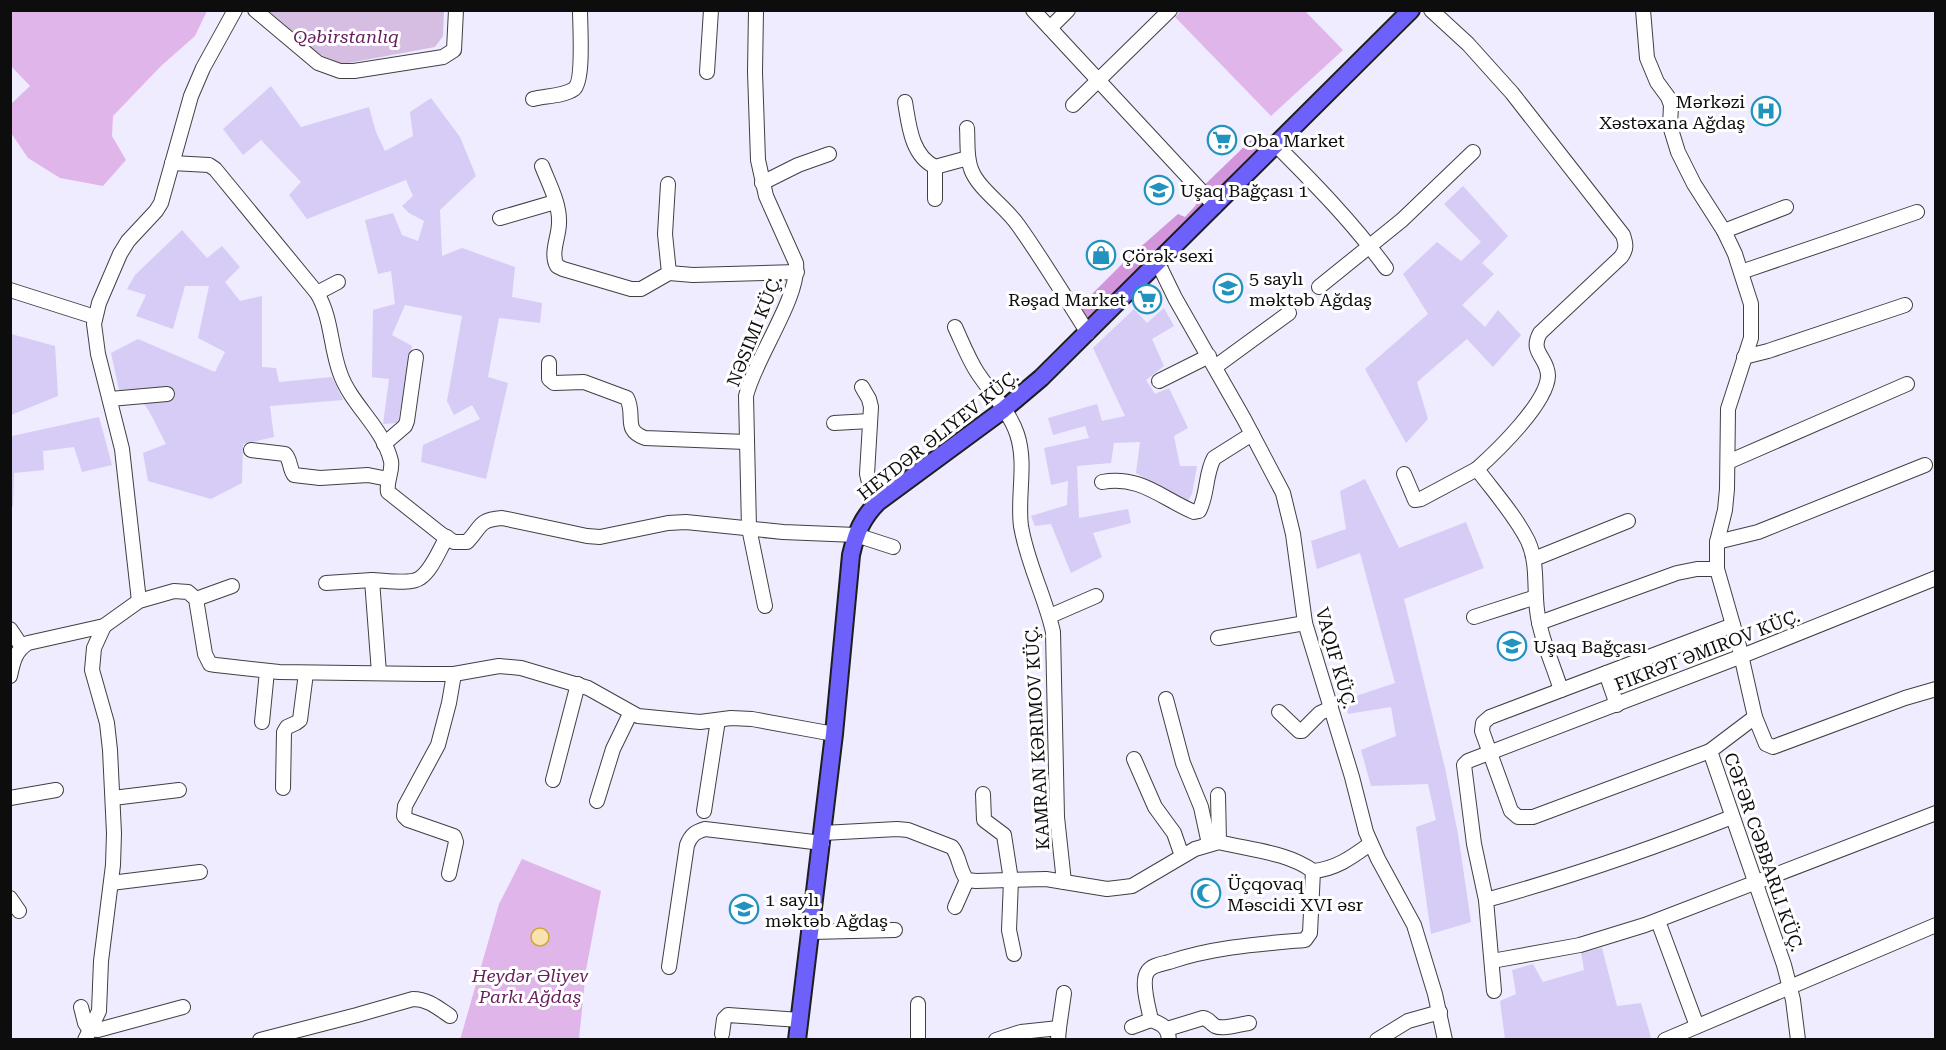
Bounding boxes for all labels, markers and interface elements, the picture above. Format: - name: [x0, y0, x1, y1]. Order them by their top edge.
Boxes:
- park label: Qəbirstanlıq: [293, 26, 399, 47]
- place label: Mərkəzi Xəstəxana Ağdaş: [1599, 91, 1745, 133]
- hospital icon: Mərkəzi Xəstəxana Ağdaş: [1750, 95, 1782, 127]
- supermarket icon: Oba Market: [1206, 124, 1238, 156]
- place label: Oba Market: [1243, 130, 1345, 151]
- school or university icon: Uşaq Bağçası 1: [1143, 174, 1175, 206]
- place label: Uşaq Bağçası 1: [1180, 180, 1308, 201]
- shop icon: Çörək sexi: [1085, 239, 1117, 271]
- place label: Çörək sexi: [1122, 245, 1214, 266]
- place label: 5 saylı məktəb Ağdaş: [1249, 268, 1372, 310]
- street label: NƏSIMI KÜÇ.: [722, 272, 786, 390]
- school or university icon: 5 saylı məktəb Ağdaş: [1212, 272, 1244, 304]
- supermarket icon: Rəşad Market: [1131, 283, 1163, 315]
- place label: Rəşad Market: [1008, 289, 1126, 310]
- street label: HEYDƏR ƏLIYEV KÜÇ.: [853, 366, 1023, 504]
- street label: VAQIF KÜÇ.: [1312, 605, 1360, 711]
- street label: FIKRƏT ƏMIROV KÜÇ.: [1611, 605, 1803, 695]
- street label: KAMRAN KƏRIMOV KÜÇ.: [1021, 625, 1053, 851]
- school or university icon: Uşaq Bağçası: [1496, 630, 1528, 662]
- place label: Uşaq Bağçası: [1533, 636, 1647, 657]
- street label: CƏFƏR CƏBBARLI KÜÇ.: [1720, 750, 1808, 954]
- place label: Üçqovaq Məscidi XVI əsr: [1227, 873, 1363, 915]
- mosque icon: Üçqovaq Məscidi XVI əsr: [1190, 877, 1222, 909]
- place label: 1 saylı məktəb Ağdaş: [765, 889, 888, 931]
- school or university icon: 1 saylı məktəb Ağdaş: [728, 893, 760, 925]
- park label: Heydər Əliyev Parkı Ağdaş: [471, 965, 589, 1007]

